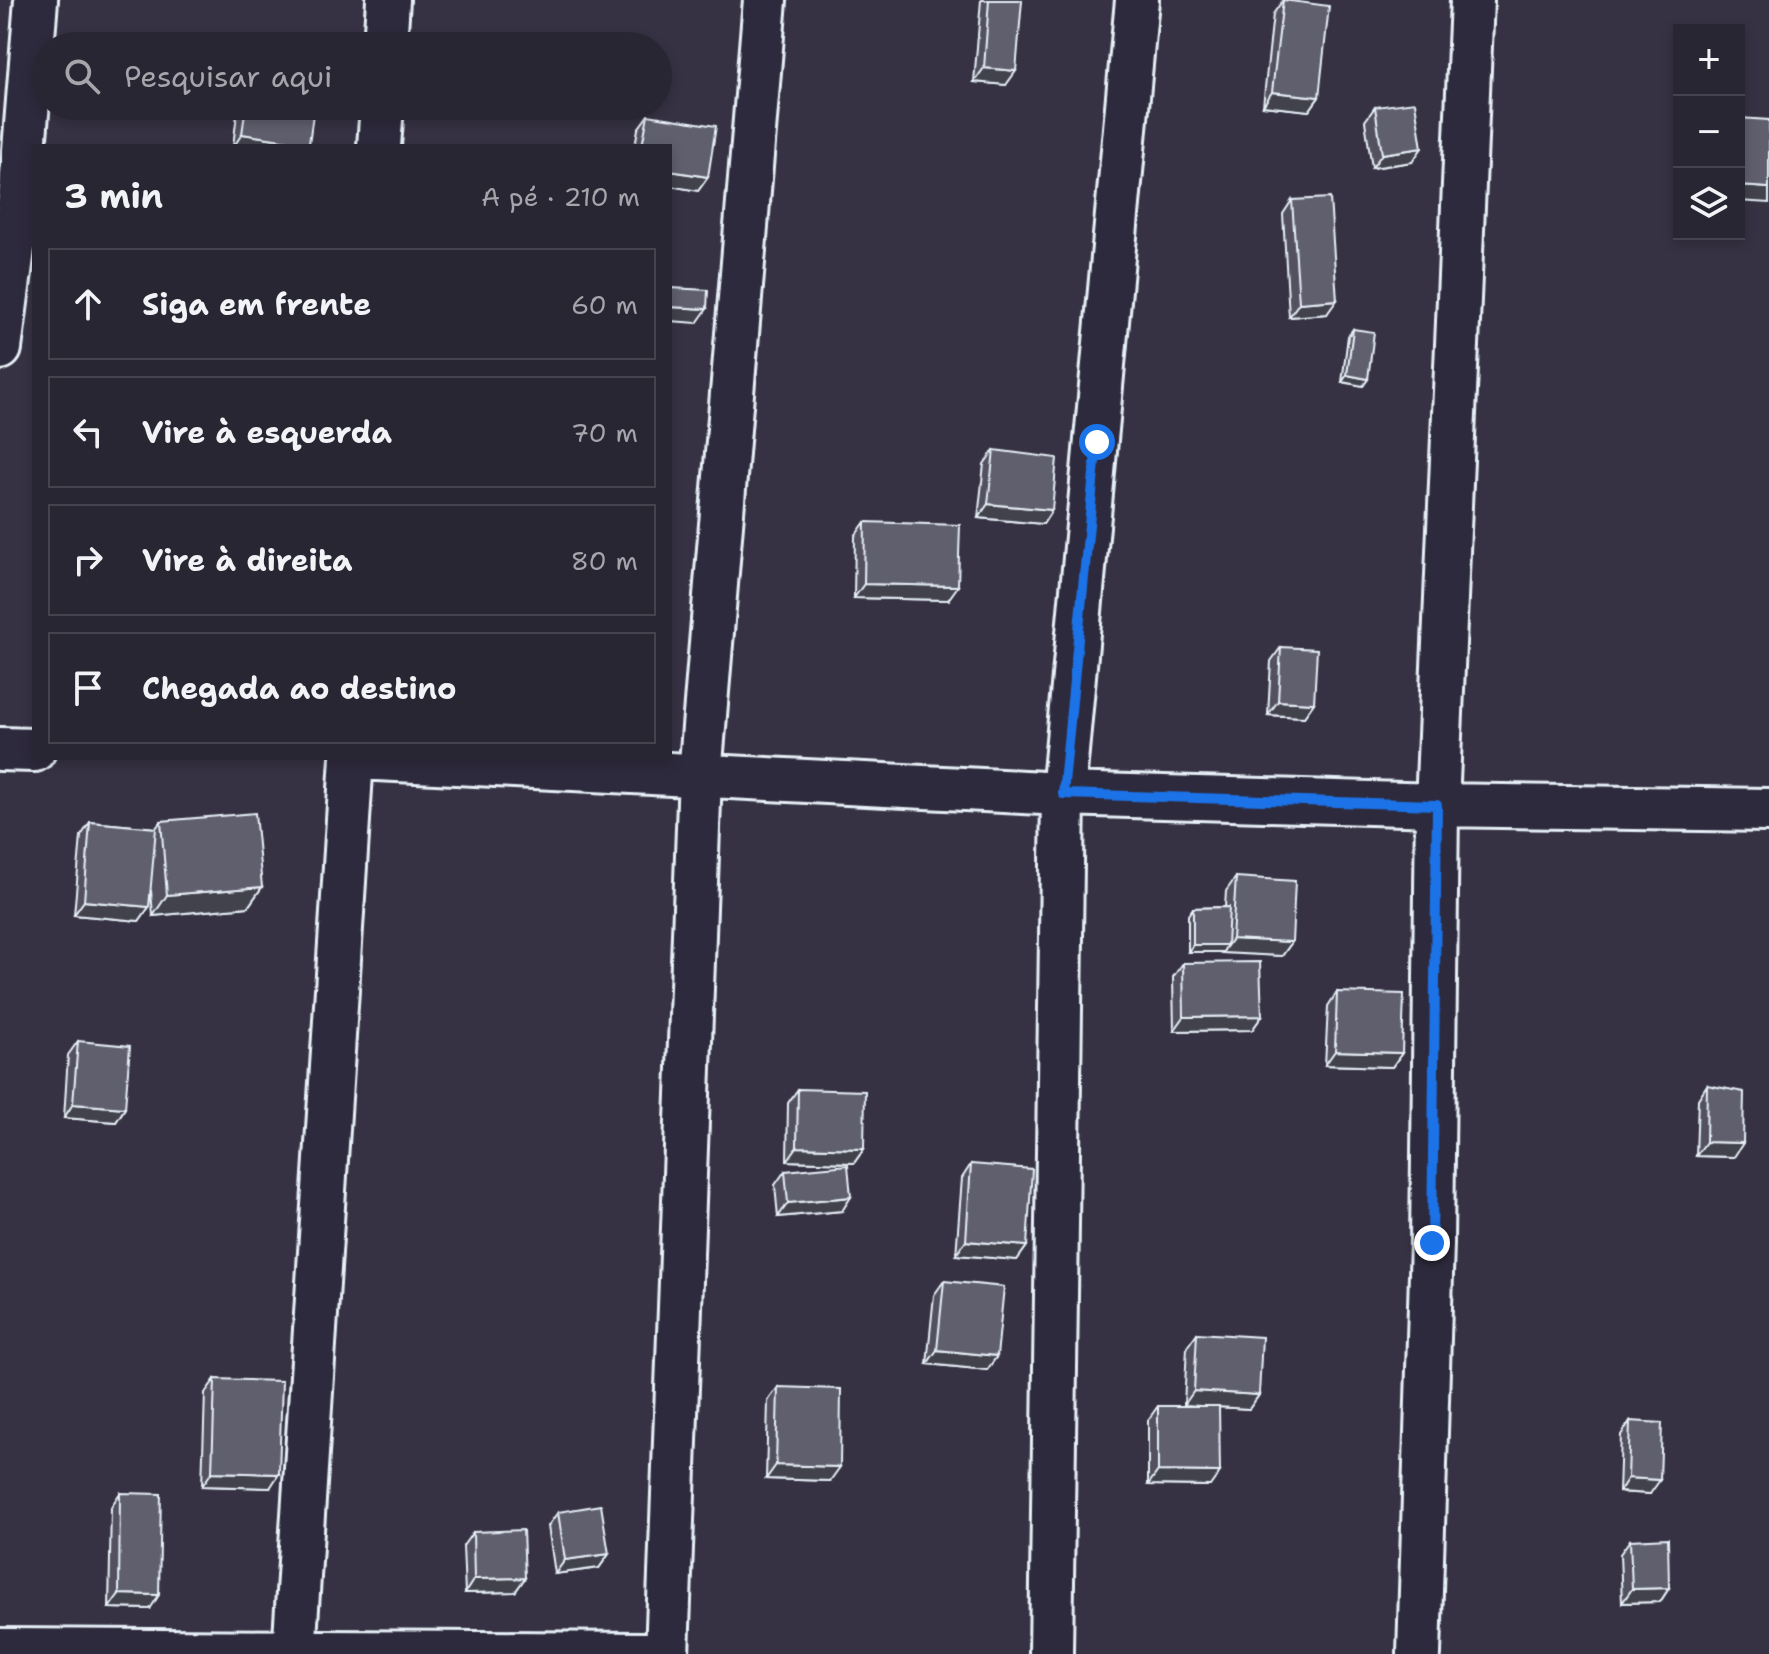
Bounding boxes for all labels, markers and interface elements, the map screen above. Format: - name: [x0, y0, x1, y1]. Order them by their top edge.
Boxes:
- map controls: [1673, 24, 1745, 240]
- button: +: [1673, 24, 1745, 96]
- search box: [32, 32, 672, 120]
- icon: search: [60, 54, 104, 98]
- text: Pesquisar aqui: [124, 56, 333, 97]
- button: −: [1673, 96, 1745, 168]
- button: layers: [1673, 168, 1745, 240]
- text: 3 min: [64, 173, 163, 219]
- text: A pé · 210 m: [481, 179, 640, 214]
- icon: ahead: [66, 282, 110, 326]
- text: Siga em frente: [142, 284, 371, 325]
- text: 60 m: [571, 287, 638, 322]
- icon: left: [66, 410, 110, 454]
- text: Vire à esquerda: [142, 412, 392, 453]
- text: 70 m: [571, 415, 638, 450]
- route start: [1079, 424, 1115, 460]
- icon: right: [66, 538, 110, 582]
- text: Vire à direita: [142, 540, 353, 581]
- text: 80 m: [571, 543, 638, 578]
- icon: arrive: [66, 666, 110, 710]
- text: Chegada ao destino: [142, 668, 457, 709]
- route end: [1414, 1225, 1450, 1261]

